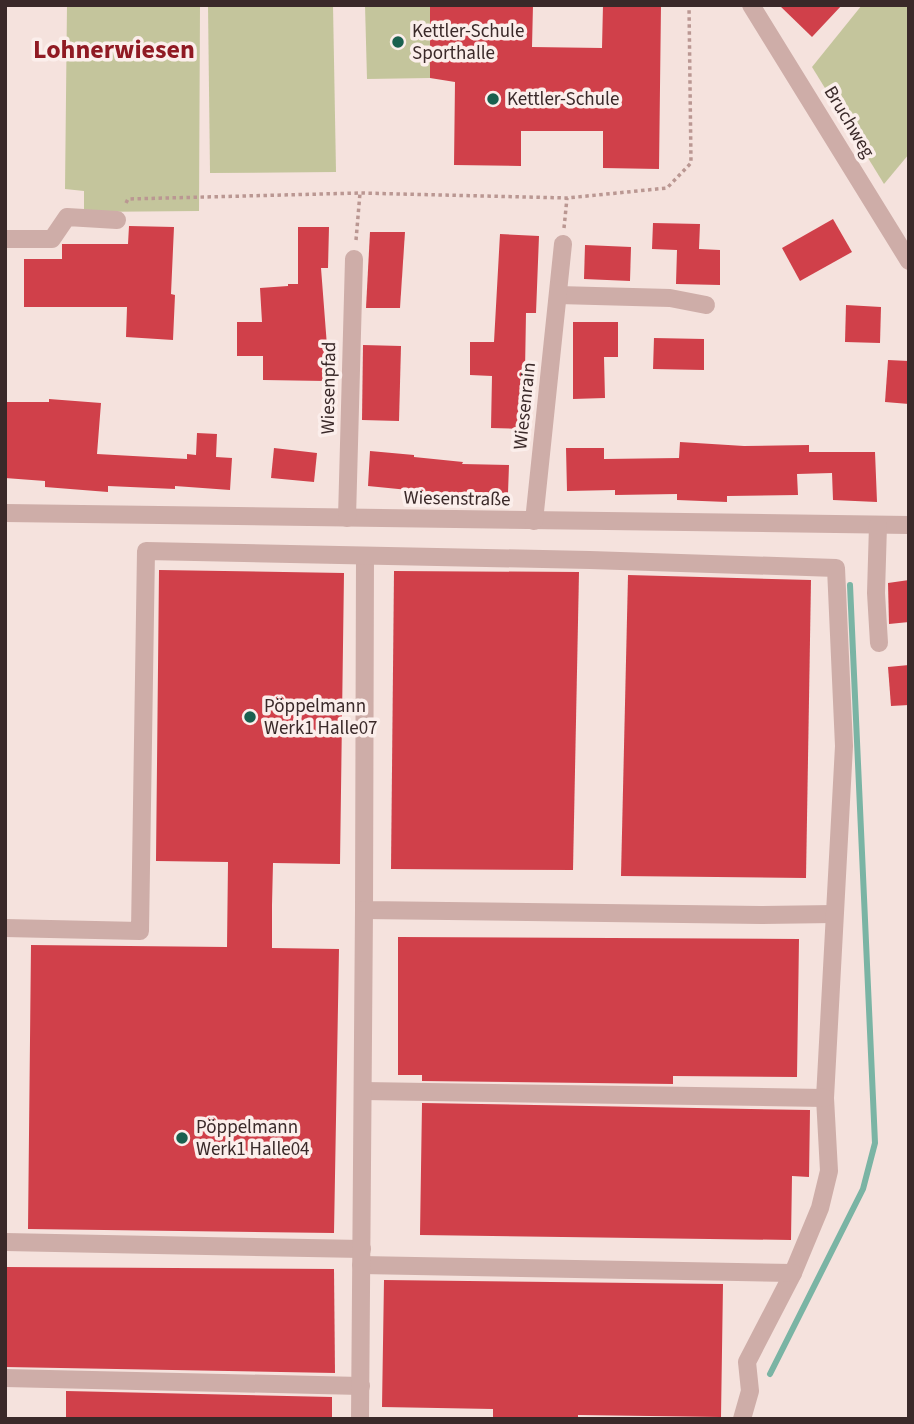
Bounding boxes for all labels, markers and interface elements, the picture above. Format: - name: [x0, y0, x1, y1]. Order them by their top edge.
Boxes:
- place label: Kettler-Schule Sporthalle: [412, 18, 524, 67]
- district label: Lohnerwiesen: [33, 31, 195, 68]
- marker: Kettler-Schule Sporthalle: [390, 34, 406, 50]
- street label: Bruchweg: [817, 81, 881, 163]
- place label: Kettler-Schule: [507, 86, 619, 113]
- marker: Kettler-Schule: [485, 91, 501, 107]
- street label: Wiesenpfad: [315, 341, 343, 435]
- street label: Wiesenrain: [507, 361, 543, 451]
- street label: Wiesenstraße: [403, 485, 511, 513]
- place label: Pöppelmann Werk1 Halle07: [264, 693, 378, 742]
- marker: Pöppelmann Werk1 Halle07: [242, 709, 258, 725]
- place label: Pöppelmann Werk1 Halle04: [196, 1114, 310, 1163]
- marker: Pöppelmann Werk1 Halle04: [174, 1130, 190, 1146]

